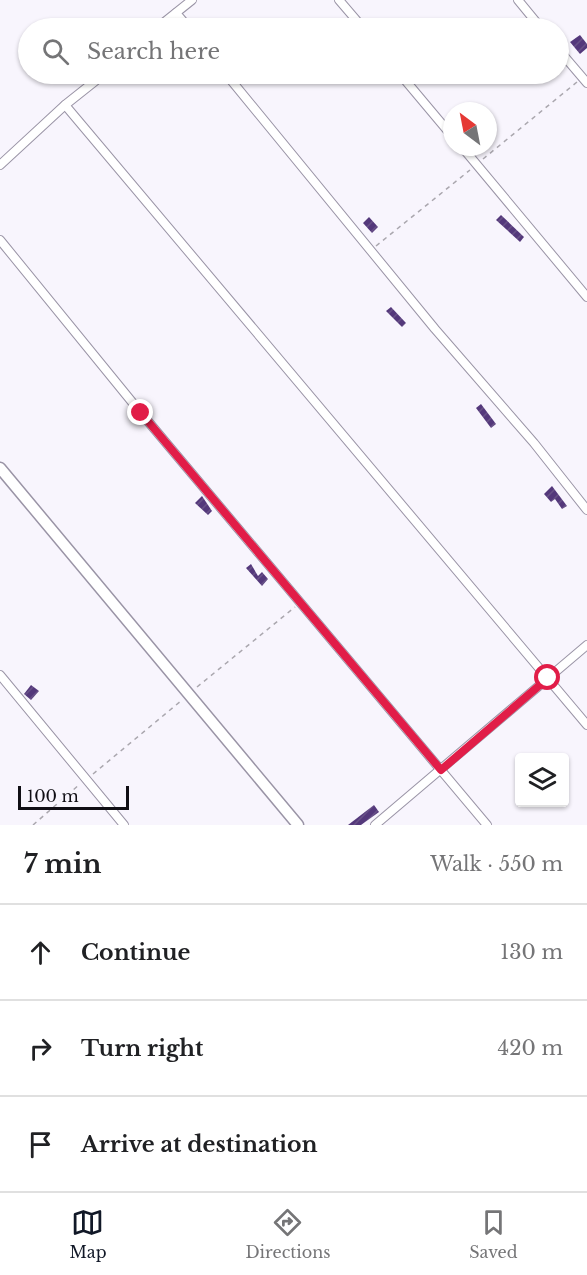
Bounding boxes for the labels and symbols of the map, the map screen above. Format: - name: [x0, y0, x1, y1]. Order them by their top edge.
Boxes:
- north arrow: [443, 102, 497, 156]
- route end: [127, 399, 153, 425]
- route start: [534, 664, 560, 690]
- scale bar: [18, 783, 129, 810]

